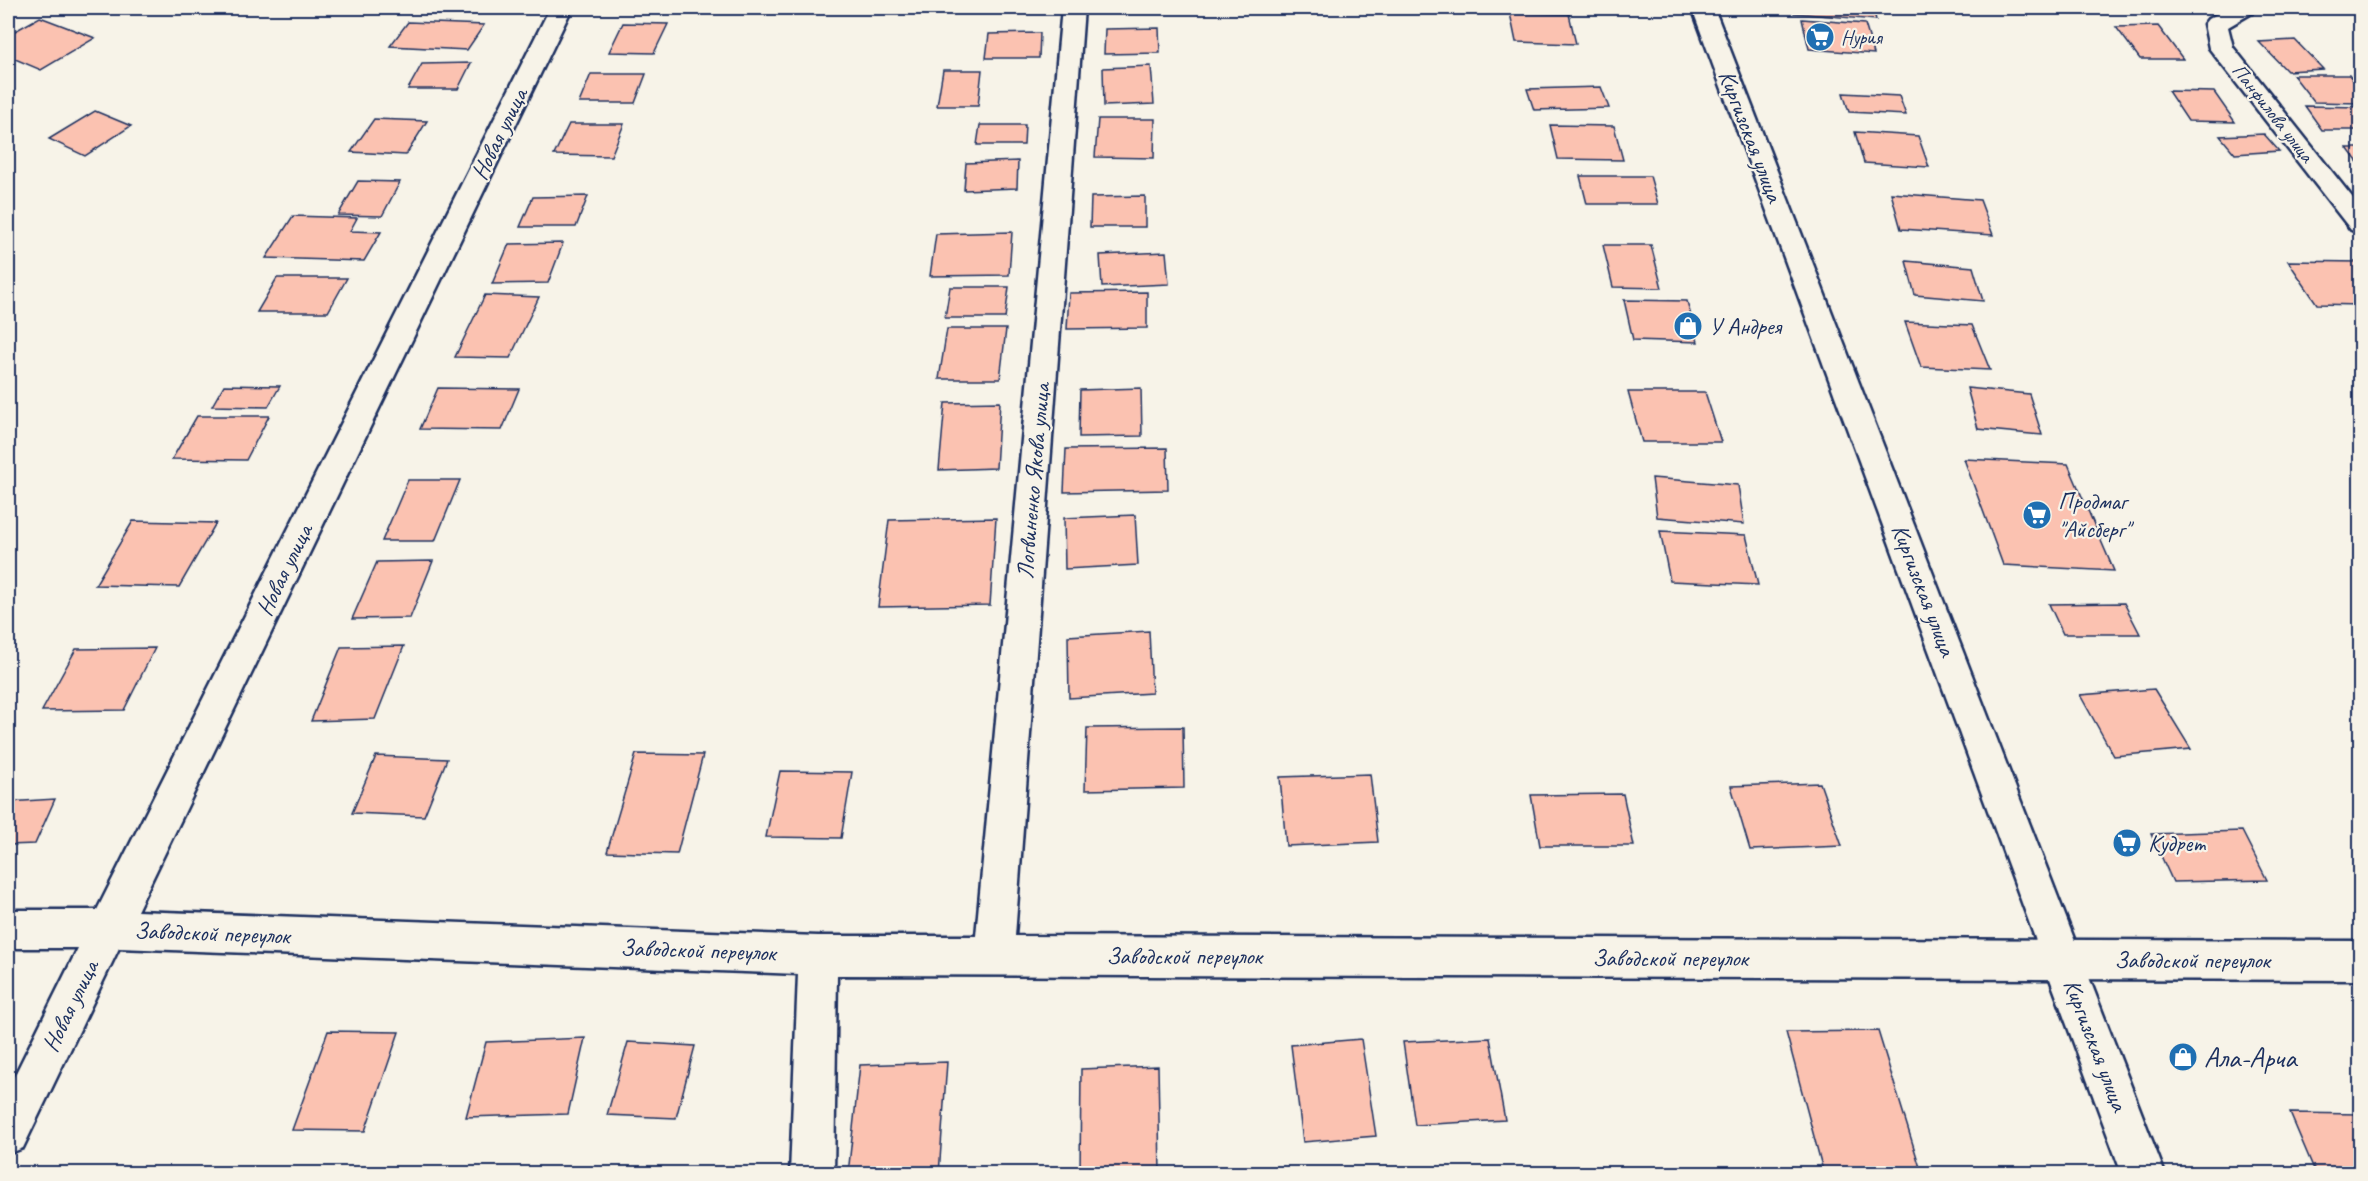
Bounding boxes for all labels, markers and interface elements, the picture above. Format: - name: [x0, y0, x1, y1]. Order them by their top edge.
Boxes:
- supermarket icon: Нурия: [1804, 21, 1836, 53]
- place label: Нурия: [1841, 25, 1884, 50]
- street label: Панфилова улица: [2227, 59, 2320, 168]
- street label: Киргизская улица: [1712, 66, 1790, 208]
- street label: Новая улица: [464, 81, 535, 185]
- shop icon: У Андрея: [1672, 310, 1704, 342]
- place label: У Андрея: [1709, 311, 1783, 341]
- street label: Логвиненко Якова улица: [1009, 380, 1057, 580]
- place label: Продмаг "Айсберг": [2058, 486, 2135, 544]
- supermarket icon: Продмаг "Айсберг": [2021, 499, 2053, 531]
- street label: Новая улица: [249, 517, 320, 621]
- street label: Киргизская улица: [1885, 520, 1963, 662]
- supermarket icon: Кудрет: [2111, 827, 2143, 859]
- place label: Кудрет: [2148, 828, 2206, 858]
- street label: Заводской переулок: [134, 915, 292, 951]
- street label: Заводской переулок: [620, 932, 778, 968]
- street label: Заводской переулок: [1106, 941, 1264, 971]
- street label: Заводской переулок: [1592, 943, 1750, 973]
- street label: Заводской переулок: [2114, 945, 2272, 975]
- street label: Новая улица: [35, 953, 106, 1057]
- street label: Киргизская улица: [2057, 975, 2135, 1117]
- place label: Ала-Арча: [2204, 1040, 2298, 1075]
- shop icon: Ала-Арча: [2167, 1041, 2199, 1073]

